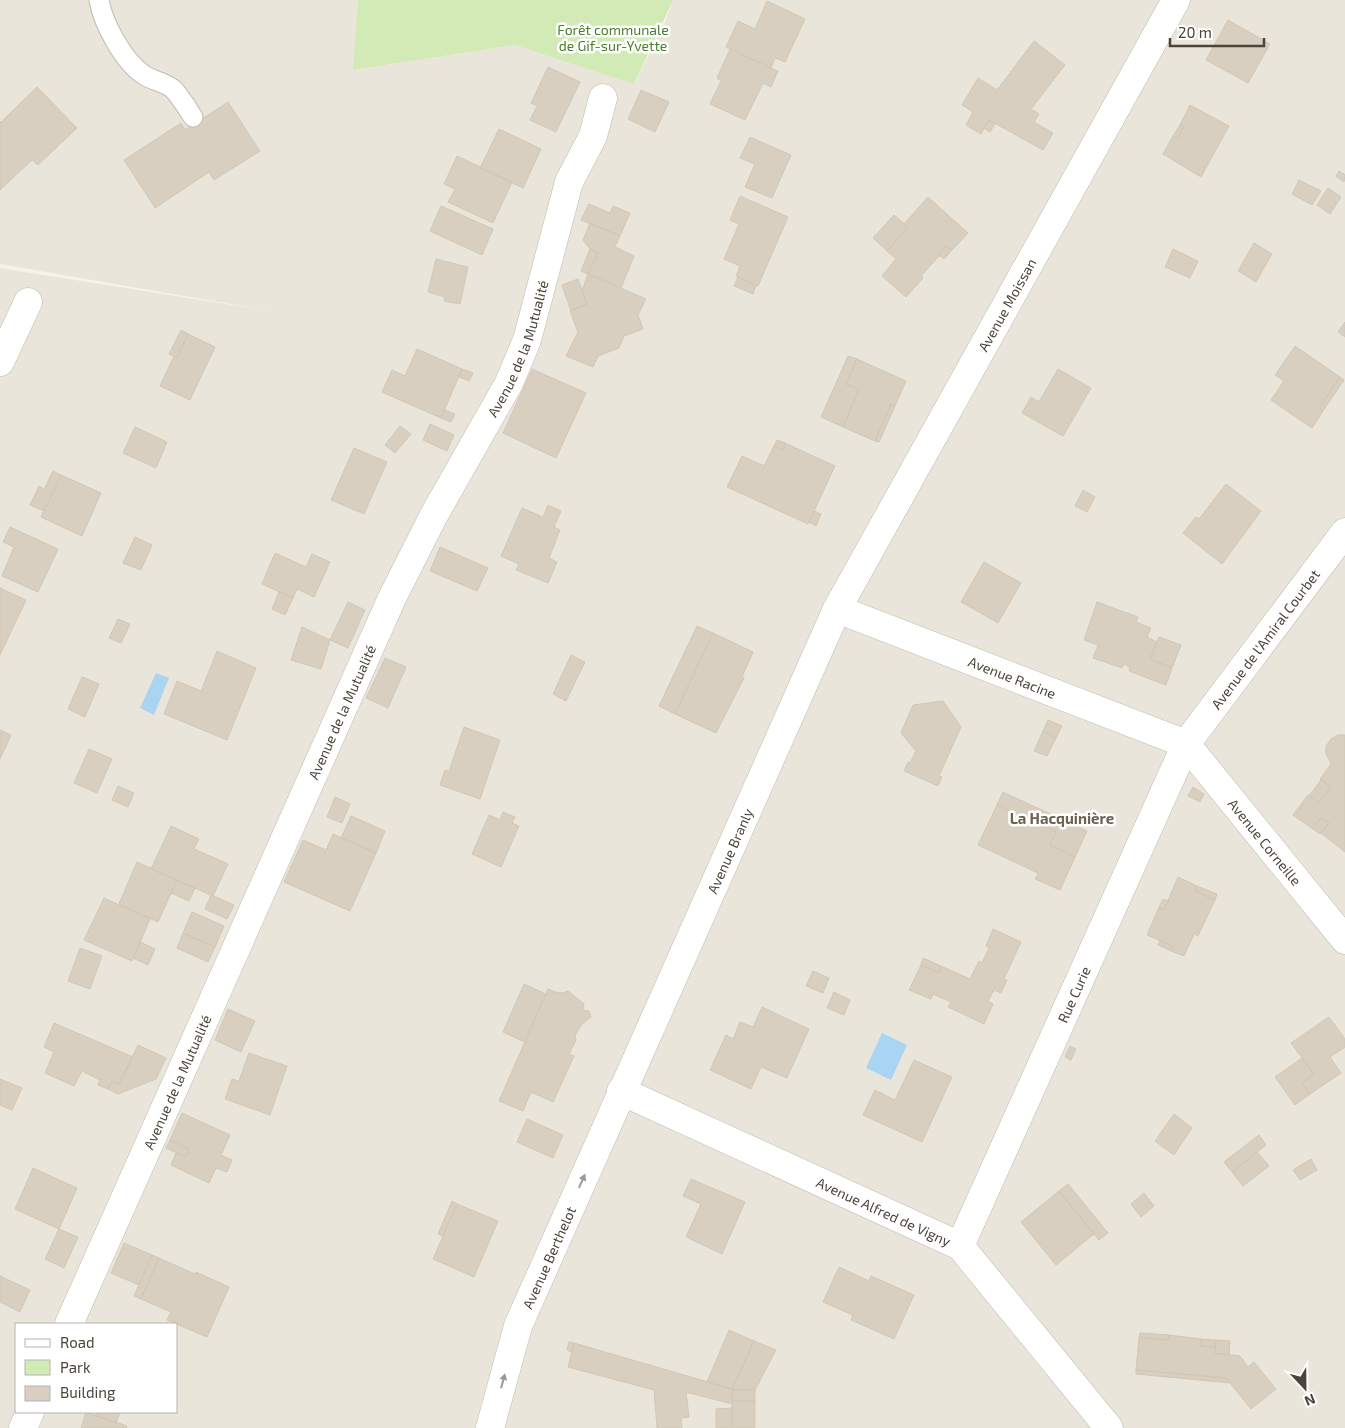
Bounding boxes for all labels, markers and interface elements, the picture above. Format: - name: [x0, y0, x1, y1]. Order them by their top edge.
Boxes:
- scale bar: [1170, 15, 1264, 47]
- park label: Forêt communale de Gif-sur-Yvette: [557, 21, 669, 54]
- text: 20 m: [1178, 23, 1212, 41]
- street label: Avenue Moissan: [974, 255, 1039, 354]
- street label: Avenue de la Mutualité: [483, 278, 551, 420]
- street label: Avenue de l'Amiral Courbet: [1207, 566, 1323, 712]
- street label: Avenue de la Mutualité: [304, 642, 379, 782]
- street label: Avenue Racine: [966, 652, 1059, 701]
- street label: Avenue Corneille: [1225, 795, 1305, 888]
- street label: Avenue Branly: [703, 805, 756, 896]
- district label: La Hacquinière: [1010, 809, 1114, 827]
- street label: Rue Curie: [1053, 964, 1093, 1025]
- street label: Avenue de la Mutualité: [139, 1012, 214, 1152]
- street label: Avenue Alfred de Vigny: [814, 1173, 954, 1249]
- one-way arrow: [578, 1174, 586, 1188]
- street label: Avenue Berthelot: [518, 1203, 579, 1311]
- legend: [15, 1323, 178, 1413]
- text: Road: [60, 1333, 95, 1351]
- text: Park: [60, 1358, 91, 1376]
- north arrow: [1280, 1363, 1330, 1413]
- one-way arrow: [499, 1373, 507, 1389]
- text: Building: [60, 1383, 116, 1401]
- text: N: [1302, 1391, 1318, 1410]

